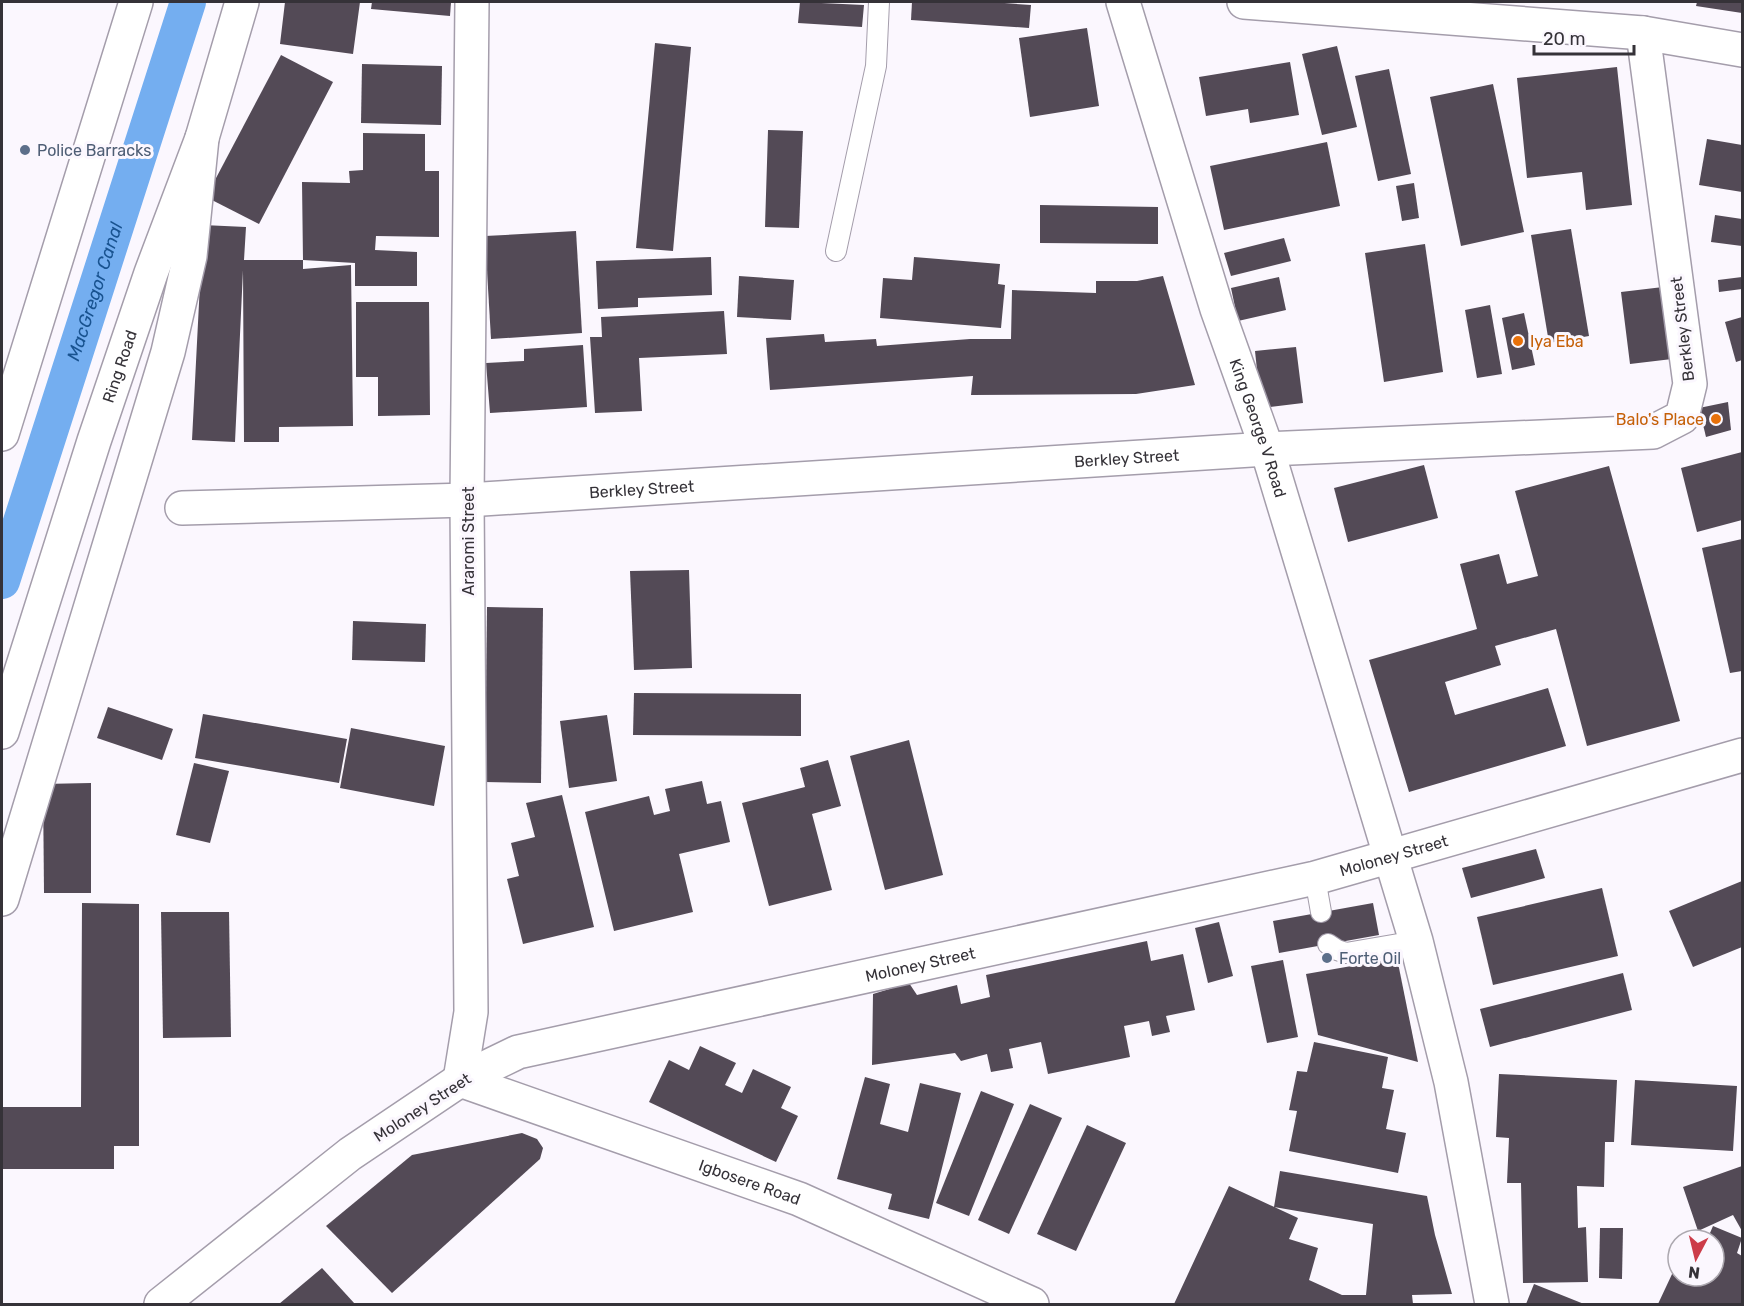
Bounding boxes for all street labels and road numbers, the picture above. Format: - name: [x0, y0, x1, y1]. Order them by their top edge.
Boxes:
- street label: Berkley Street: [1667, 276, 1698, 382]
- street label: Ring Road: [99, 328, 141, 405]
- street label: King George V Road: [1225, 356, 1290, 500]
- street label: Berkley Street: [1073, 446, 1180, 471]
- street label: Berkley Street: [588, 477, 695, 502]
- street label: Araromi Street: [459, 487, 478, 595]
- street label: Moloney Street: [1337, 831, 1450, 880]
- street label: Moloney Street: [863, 943, 977, 986]
- street label: Moloney Street: [370, 1069, 474, 1146]
- street label: Igbosere Road: [696, 1156, 803, 1209]

